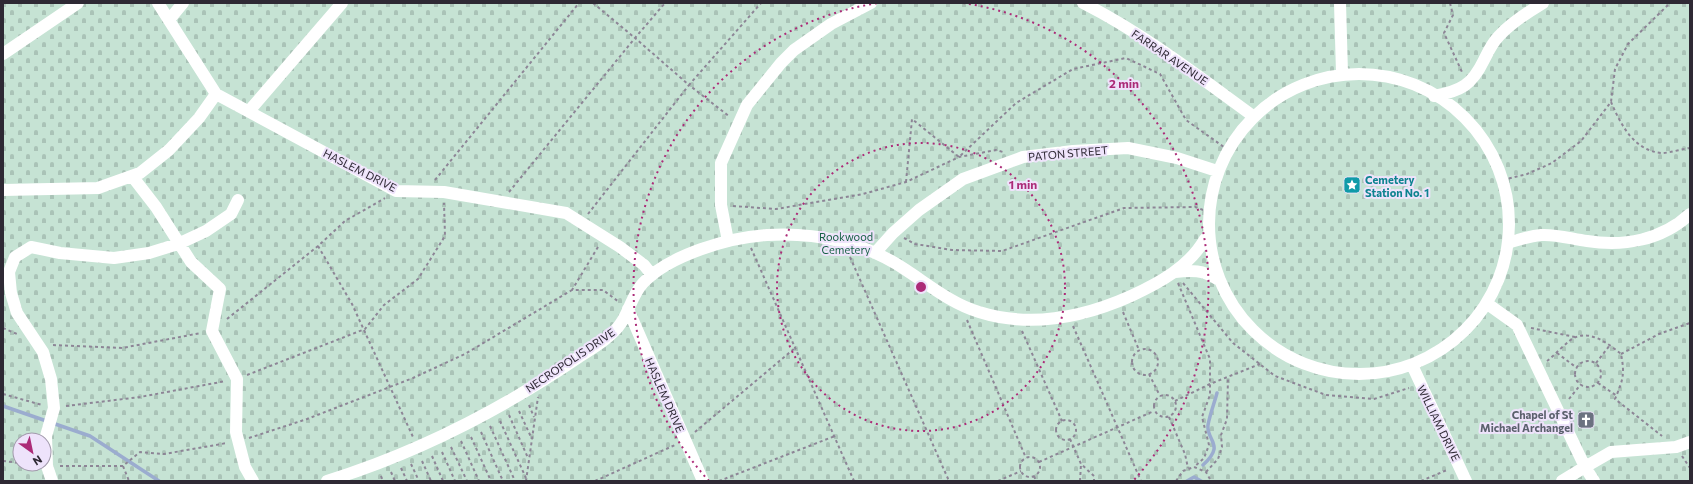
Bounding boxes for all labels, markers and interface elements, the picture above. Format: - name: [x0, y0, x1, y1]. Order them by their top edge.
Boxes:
- street label: FARRAR AVENUE: [1129, 27, 1211, 87]
- text: 2 min: [1109, 76, 1139, 90]
- street label: PATON STREET: [1028, 143, 1108, 163]
- street label: HASLEM DRIVE: [321, 146, 399, 194]
- place label: Cemetery Station No. 1: [1365, 173, 1429, 199]
- place icon: Cemetery Station No. 1: [1342, 175, 1362, 195]
- text: 1 min: [1009, 177, 1037, 191]
- park label: Rookwood Cemetery: [819, 230, 873, 256]
- centre of rings: [914, 280, 928, 294]
- street label: NECROPOLIS DRIVE: [523, 325, 617, 395]
- street label: HASLEM DRIVE: [643, 356, 687, 434]
- street label: WILLIAM DRIVE: [1415, 383, 1463, 463]
- place label: Chapel of St Michael Archangel: [1480, 408, 1573, 434]
- church icon: Chapel of St Michael Archangel: [1576, 410, 1596, 430]
- north arrow: [12, 432, 52, 472]
- text: N: [31, 453, 45, 469]

